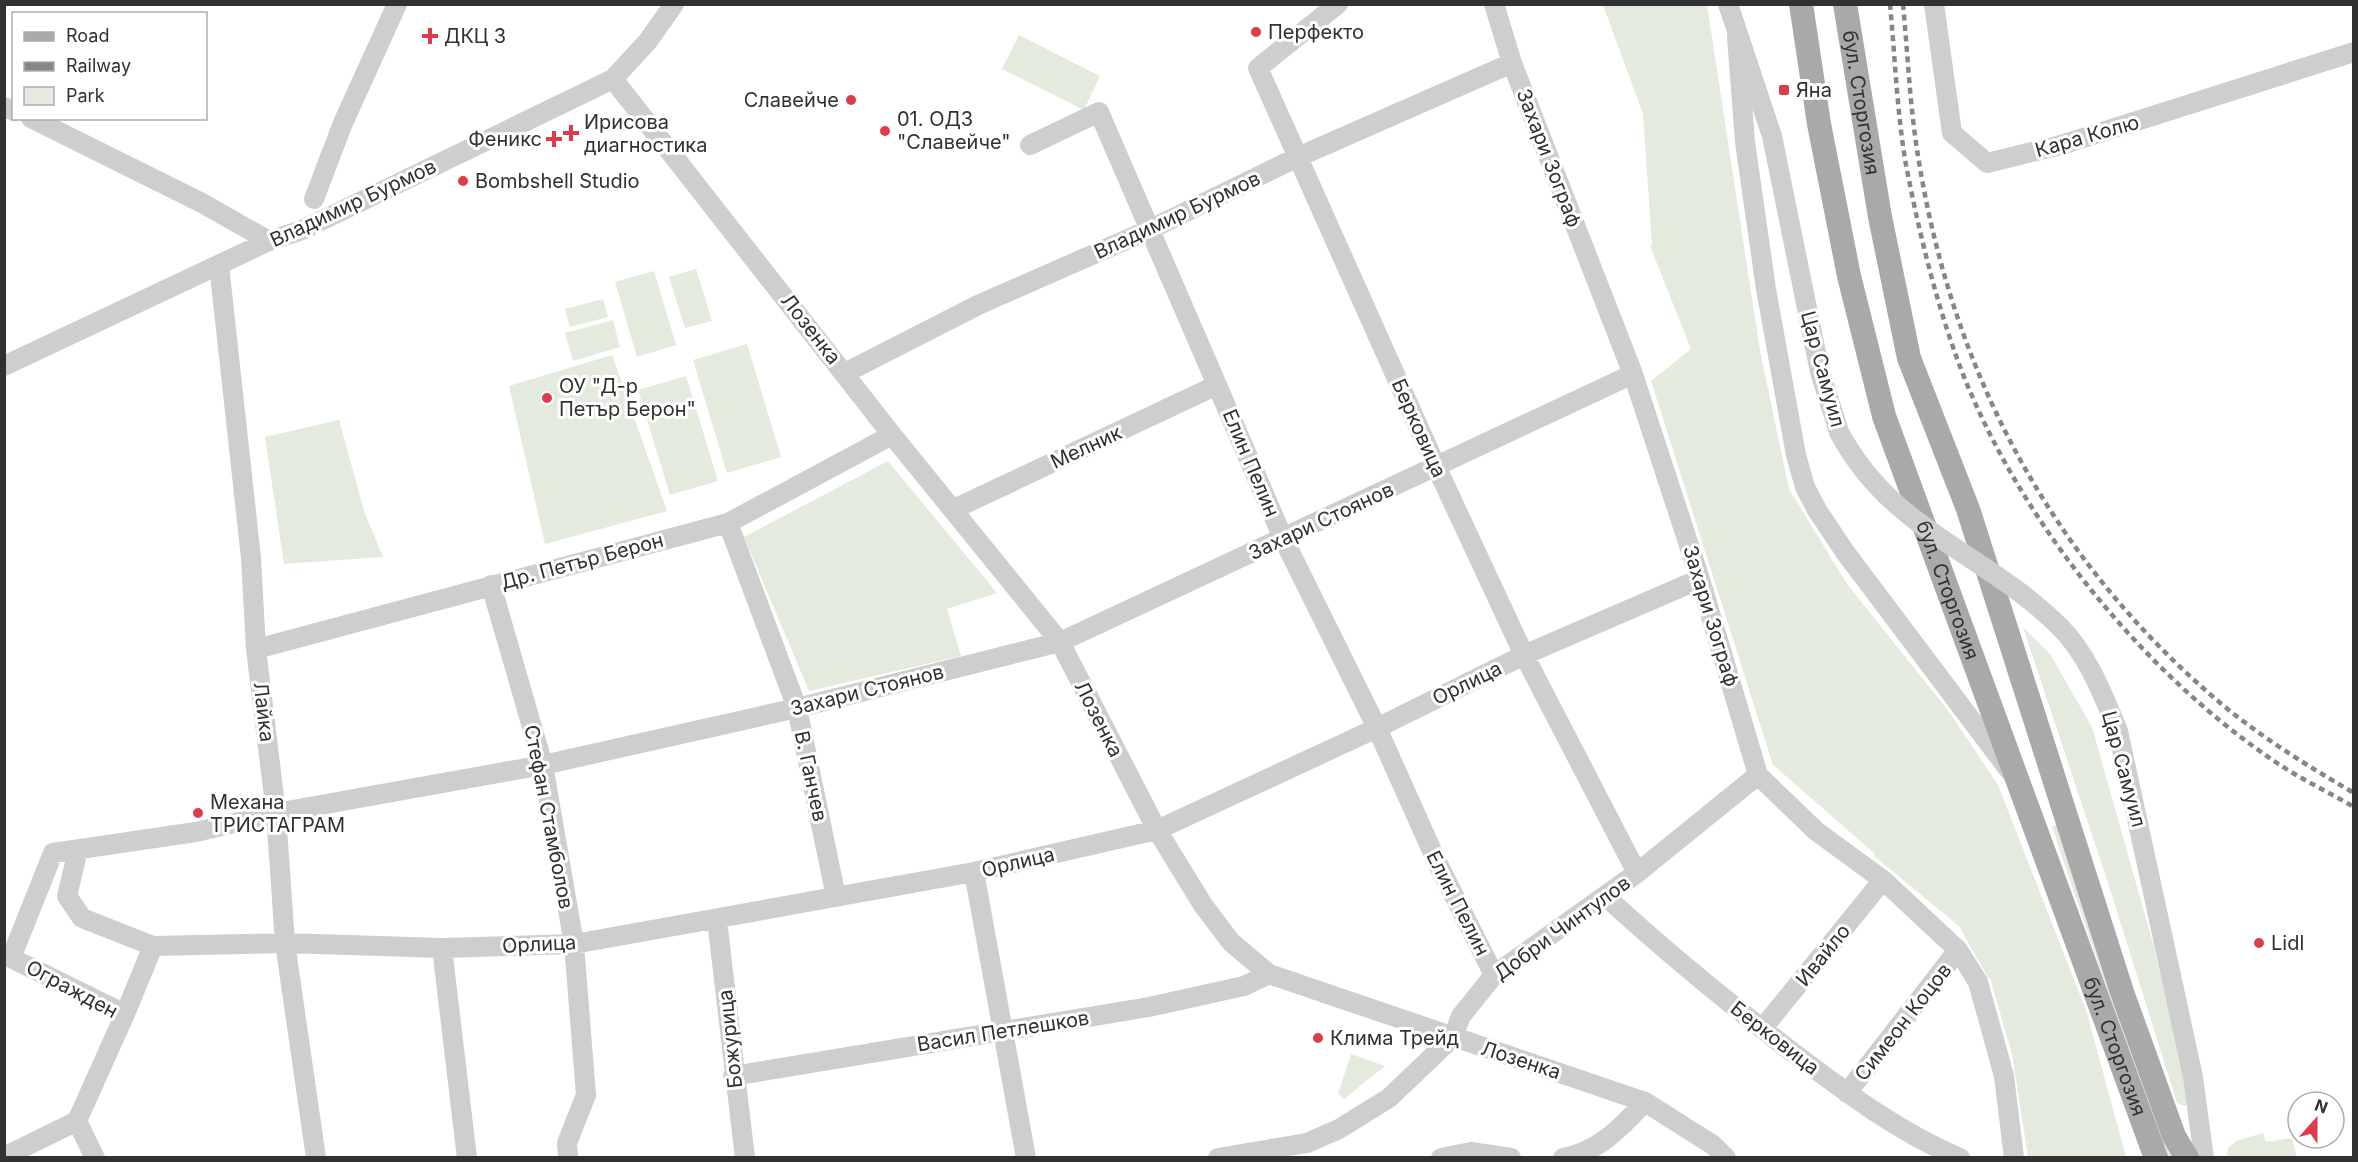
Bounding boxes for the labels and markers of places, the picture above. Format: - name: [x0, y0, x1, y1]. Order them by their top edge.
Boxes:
- place label: Перфекто: [1268, 20, 1364, 44]
- place label: ДКЦ 3: [444, 24, 506, 48]
- marker: Перфекто: [1249, 25, 1263, 39]
- marker: ДКЦ 3: [421, 27, 439, 45]
- place label: Яна: [1796, 78, 1832, 102]
- marker: Яна: [1777, 83, 1791, 97]
- place label: Славейче: [744, 88, 839, 112]
- marker: Славейче: [844, 93, 858, 107]
- place label: 01. ОДЗ "Славейче": [897, 107, 1011, 154]
- place label: Ирисова диагностика: [584, 110, 707, 157]
- marker: Ирисова диагностика: [562, 124, 580, 142]
- marker: 01. ОДЗ "Славейче": [878, 124, 892, 138]
- place label: Феникс: [468, 127, 542, 151]
- marker: Феникс: [547, 132, 561, 146]
- place label: Bombshell Studio: [475, 169, 639, 193]
- marker: Bombshell Studio: [456, 174, 470, 188]
- place label: ОУ "Д-р Петър Берон": [559, 374, 696, 421]
- marker: ОУ "Д-р Петър Берон": [540, 391, 554, 405]
- place label: Механа ТРИСТАГРАМ: [210, 790, 345, 837]
- marker: Механа ТРИСТАГРАМ: [191, 806, 205, 820]
- place label: Lidl: [2271, 931, 2304, 955]
- marker: Lidl: [2252, 936, 2266, 950]
- place label: Клима Трейд: [1330, 1026, 1459, 1050]
- marker: Клима Трейд: [1311, 1031, 1325, 1045]

